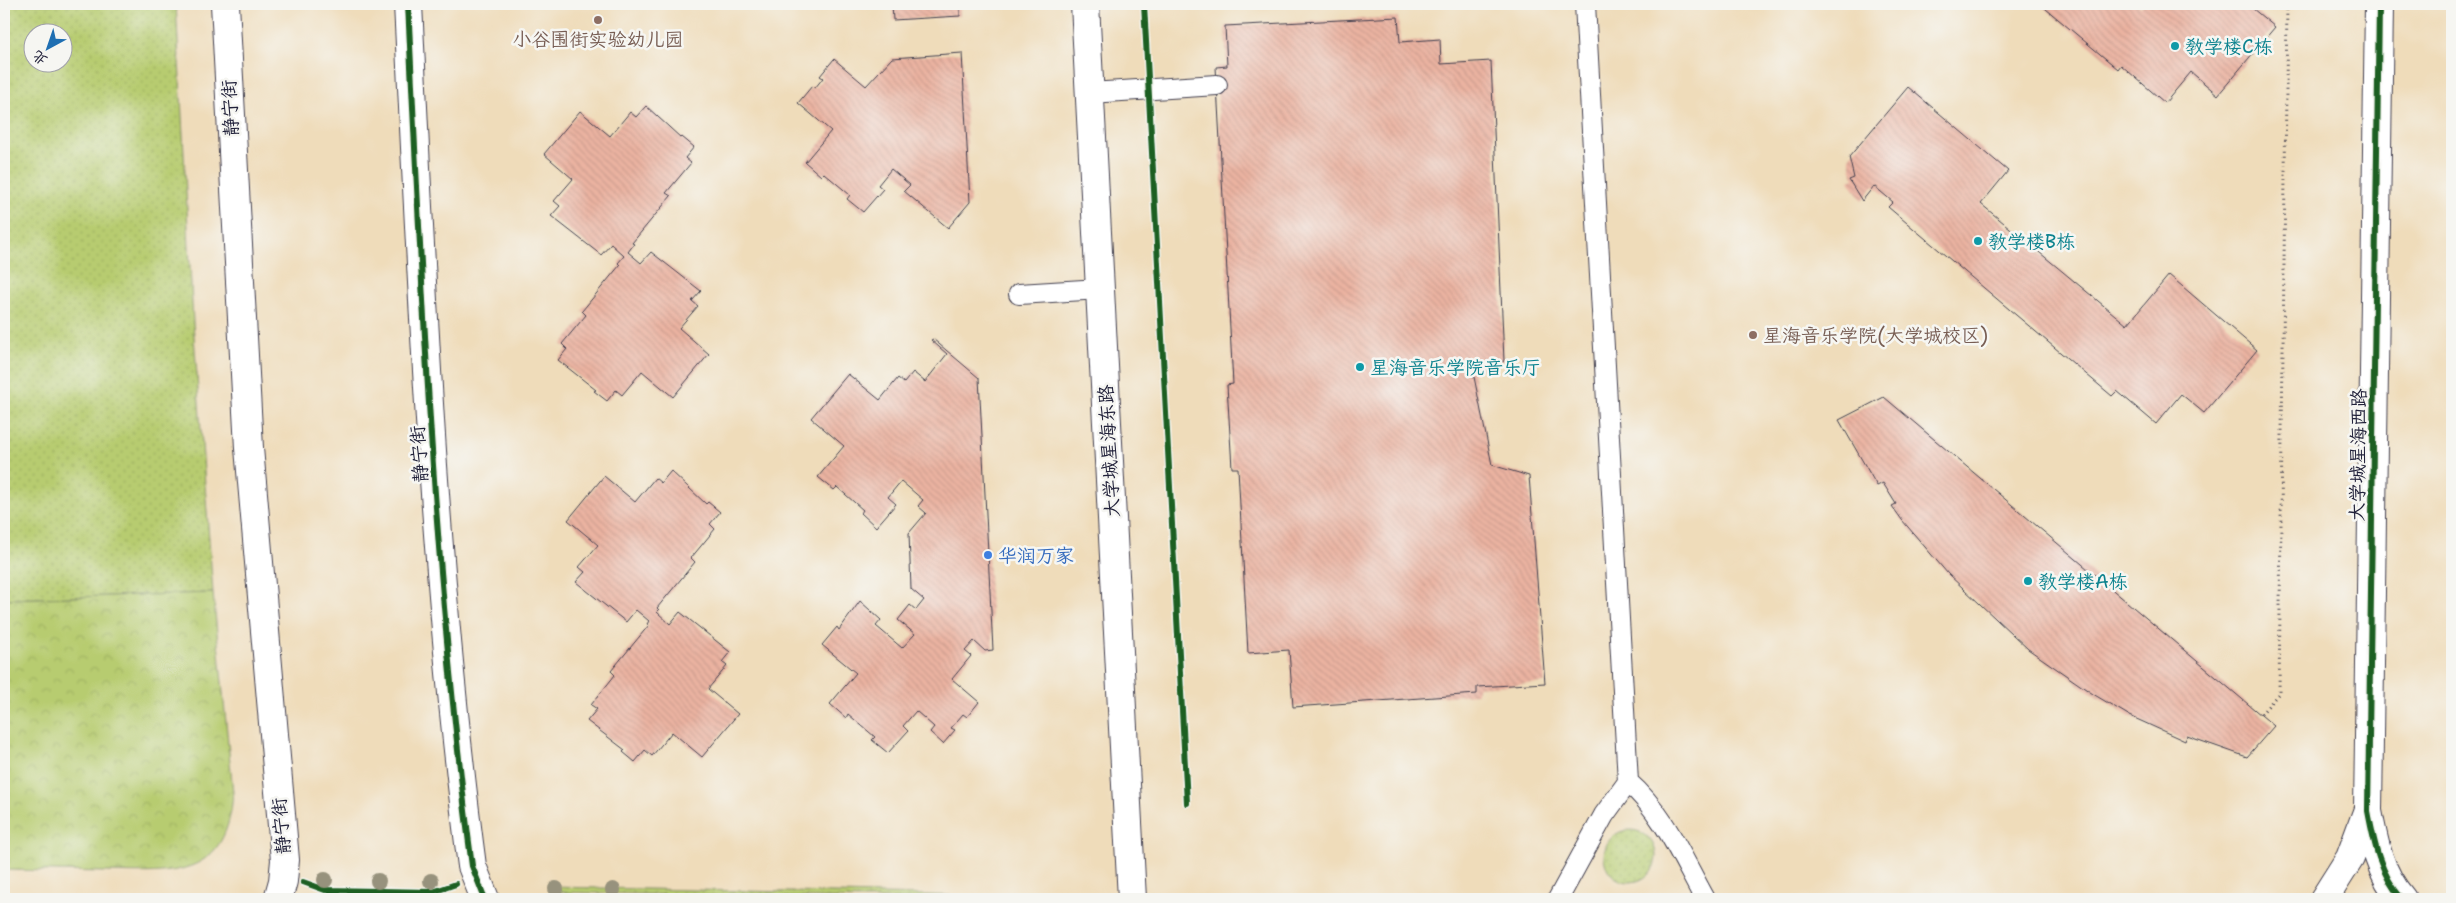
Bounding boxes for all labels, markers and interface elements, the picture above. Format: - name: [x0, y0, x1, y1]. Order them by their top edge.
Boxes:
- marker: 小谷围街实验幼儿园: [592, 14, 604, 26]
- north arrow: [22, 22, 72, 72]
- place label: 小谷围街实验幼儿园: [512, 27, 684, 52]
- place label: 教学楼C栋: [2185, 34, 2273, 59]
- marker: 教学楼C栋: [2169, 40, 2181, 52]
- text: 北: [28, 47, 51, 69]
- street label: 静宁街: [216, 79, 244, 137]
- place label: 教学楼B栋: [1988, 229, 2075, 254]
- marker: 教学楼B栋: [1972, 235, 1984, 247]
- place label: 星海音乐学院(大学城校区): [1763, 323, 1988, 348]
- marker: 星海音乐学院(大学城校区): [1747, 329, 1759, 341]
- place label: 星海音乐学院音乐厅: [1370, 355, 1541, 380]
- marker: 星海音乐学院音乐厅: [1354, 361, 1366, 373]
- street label: 大学城星海东路: [1093, 384, 1125, 518]
- street label: 大学城星海西路: [2344, 388, 2372, 522]
- street label: 静宁街: [405, 425, 433, 483]
- place label: 华润万家: [998, 543, 1074, 568]
- marker: 华润万家: [982, 549, 994, 561]
- place label: 教学楼A栋: [2038, 569, 2128, 594]
- marker: 教学楼A栋: [2022, 575, 2034, 587]
- street label: 静宁街: [266, 797, 296, 855]

